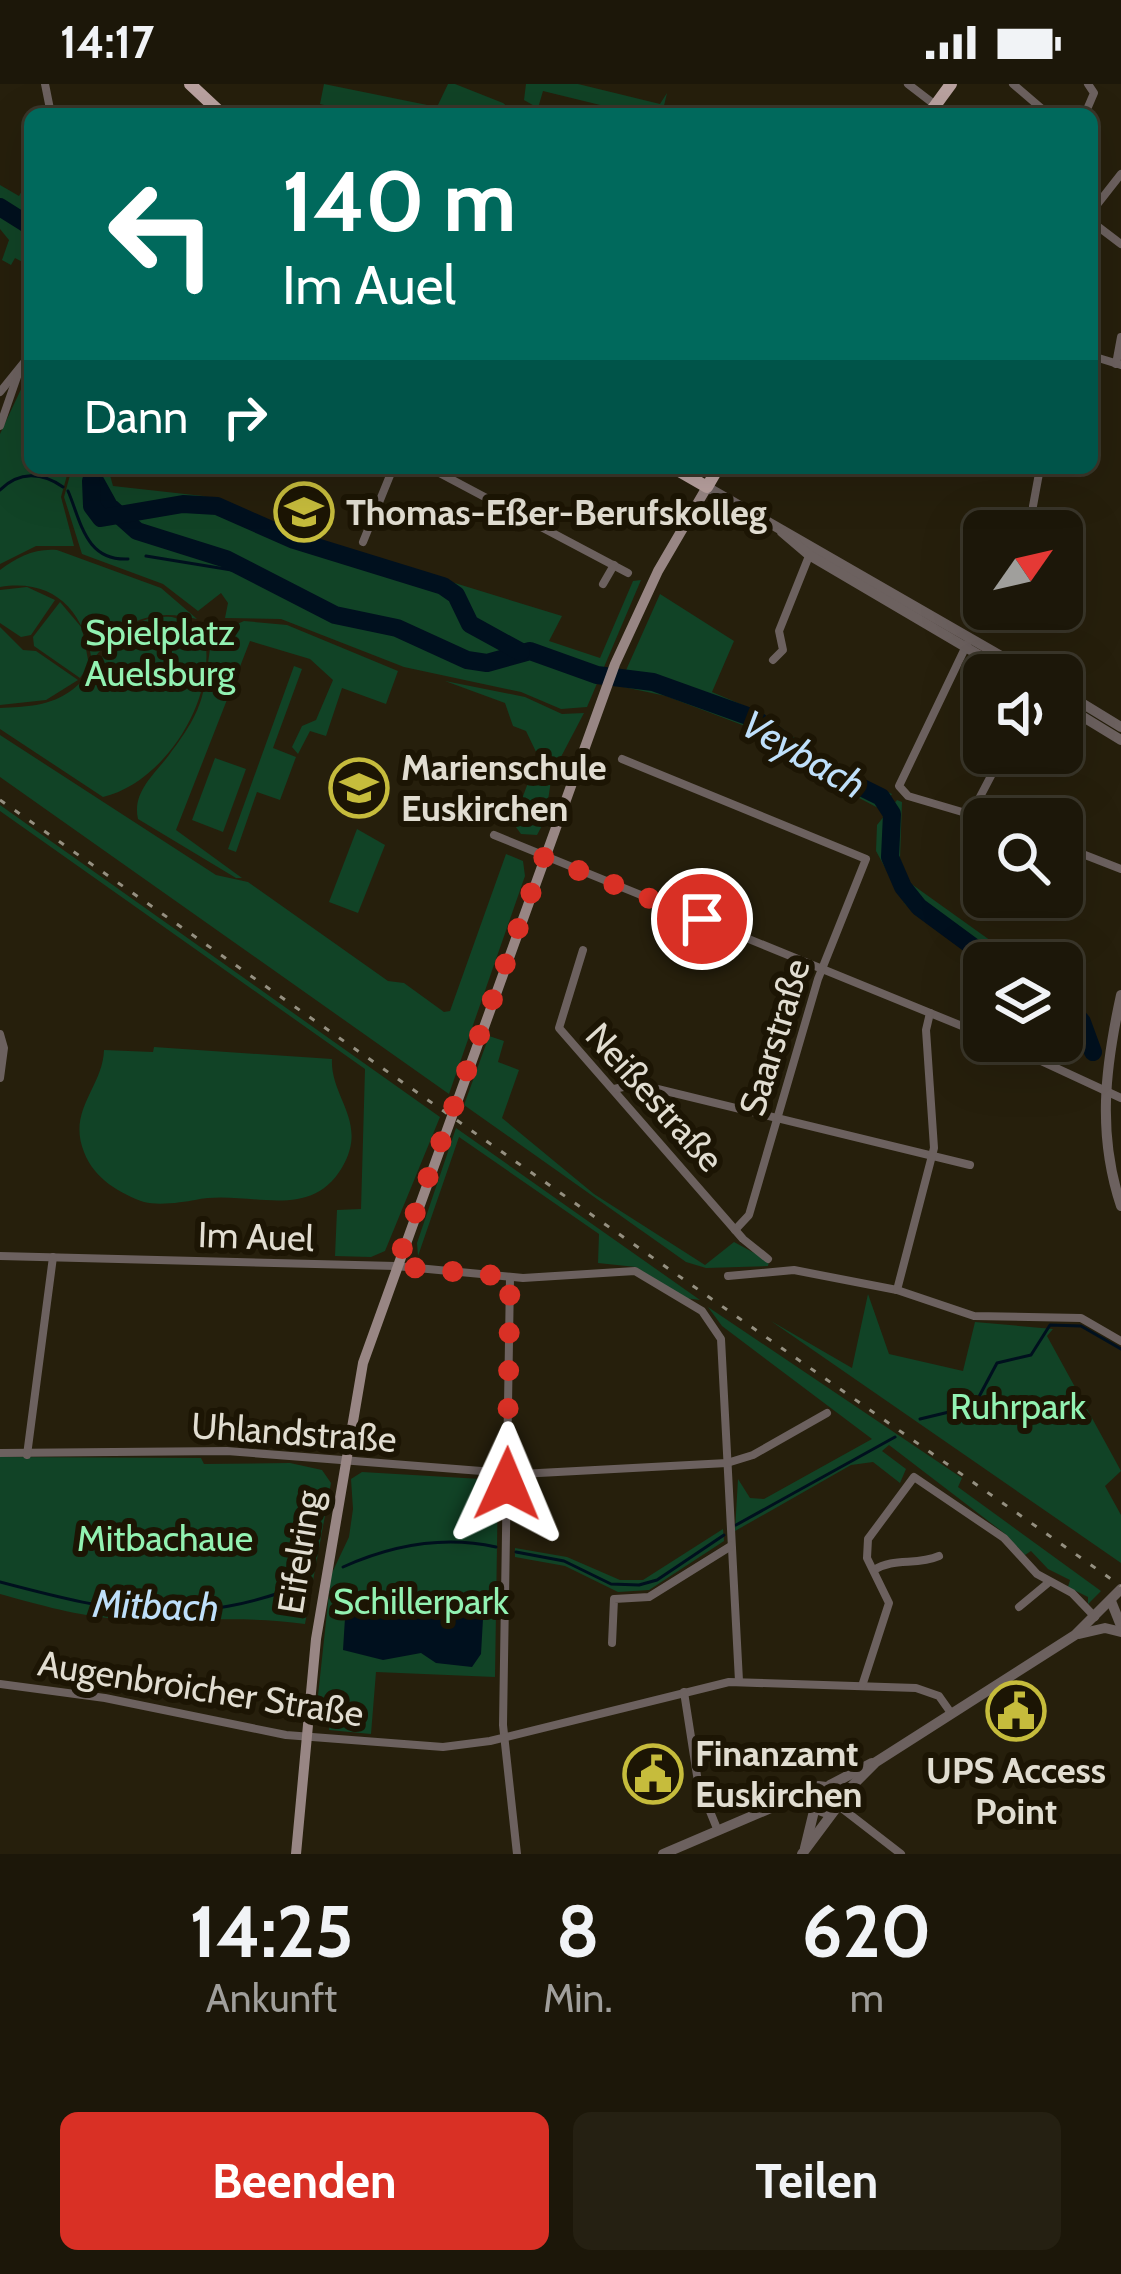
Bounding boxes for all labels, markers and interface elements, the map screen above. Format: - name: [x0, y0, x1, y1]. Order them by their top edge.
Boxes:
- text: 14:17: [60, 15, 154, 69]
- text: 140 m: [282, 150, 516, 252]
- icon: left: [84, 156, 240, 312]
- text: Im Auel: [282, 252, 456, 318]
- icon: right: [212, 384, 278, 450]
- text: Dann: [84, 390, 188, 444]
- school or university icon: Thomas-Eßer-Berufskolleg: [273, 481, 335, 543]
- place label: Thomas-Eßer-Berufskolleg: [346, 490, 767, 534]
- north arrow: [963, 510, 1083, 630]
- map controls: [963, 510, 1083, 1062]
- park label: Spielplatz Auelsburg: [85, 610, 236, 695]
- button: sound: [963, 654, 1083, 774]
- water label: Veybach: [734, 700, 874, 808]
- place label: Marienschule Euskirchen: [401, 745, 607, 830]
- school or university icon: Marienschule Euskirchen: [328, 757, 390, 819]
- button: search: [963, 798, 1083, 918]
- pin: [651, 868, 753, 970]
- icon: arrive: [669, 886, 735, 952]
- button: layers: [963, 942, 1083, 1062]
- street label: Saarstraße: [729, 953, 819, 1121]
- street label: Neißestraße: [577, 1014, 733, 1180]
- street label: Im Auel: [197, 1212, 315, 1260]
- park label: Ruhrpark: [950, 1384, 1087, 1428]
- street label: Uhlandstraße: [190, 1403, 398, 1461]
- position arrow: [444, 1421, 570, 1547]
- street label: Eifelring: [268, 1486, 331, 1617]
- park label: Mitbachaue: [77, 1516, 253, 1560]
- water label: Mitbach: [91, 1579, 220, 1631]
- park label: Schillerpark: [333, 1579, 510, 1623]
- street label: Augenbroicher Straße: [35, 1641, 367, 1735]
- public building icon: UPS Access Point: [985, 1680, 1047, 1742]
- place label: Finanzamt Euskirchen: [695, 1731, 862, 1816]
- public building icon: Finanzamt Euskirchen: [622, 1743, 684, 1805]
- place label: UPS Access Point: [926, 1748, 1106, 1833]
- text: 14:25: [190, 1888, 354, 1975]
- text: 8: [556, 1888, 600, 1975]
- text: 620: [802, 1888, 931, 1975]
- text: Ankunft: [206, 1974, 337, 2022]
- text: Min.: [543, 1974, 613, 2022]
- text: m: [850, 1974, 884, 2022]
- button: Beenden: [60, 2112, 549, 2250]
- button: Teilen: [573, 2112, 1061, 2250]

